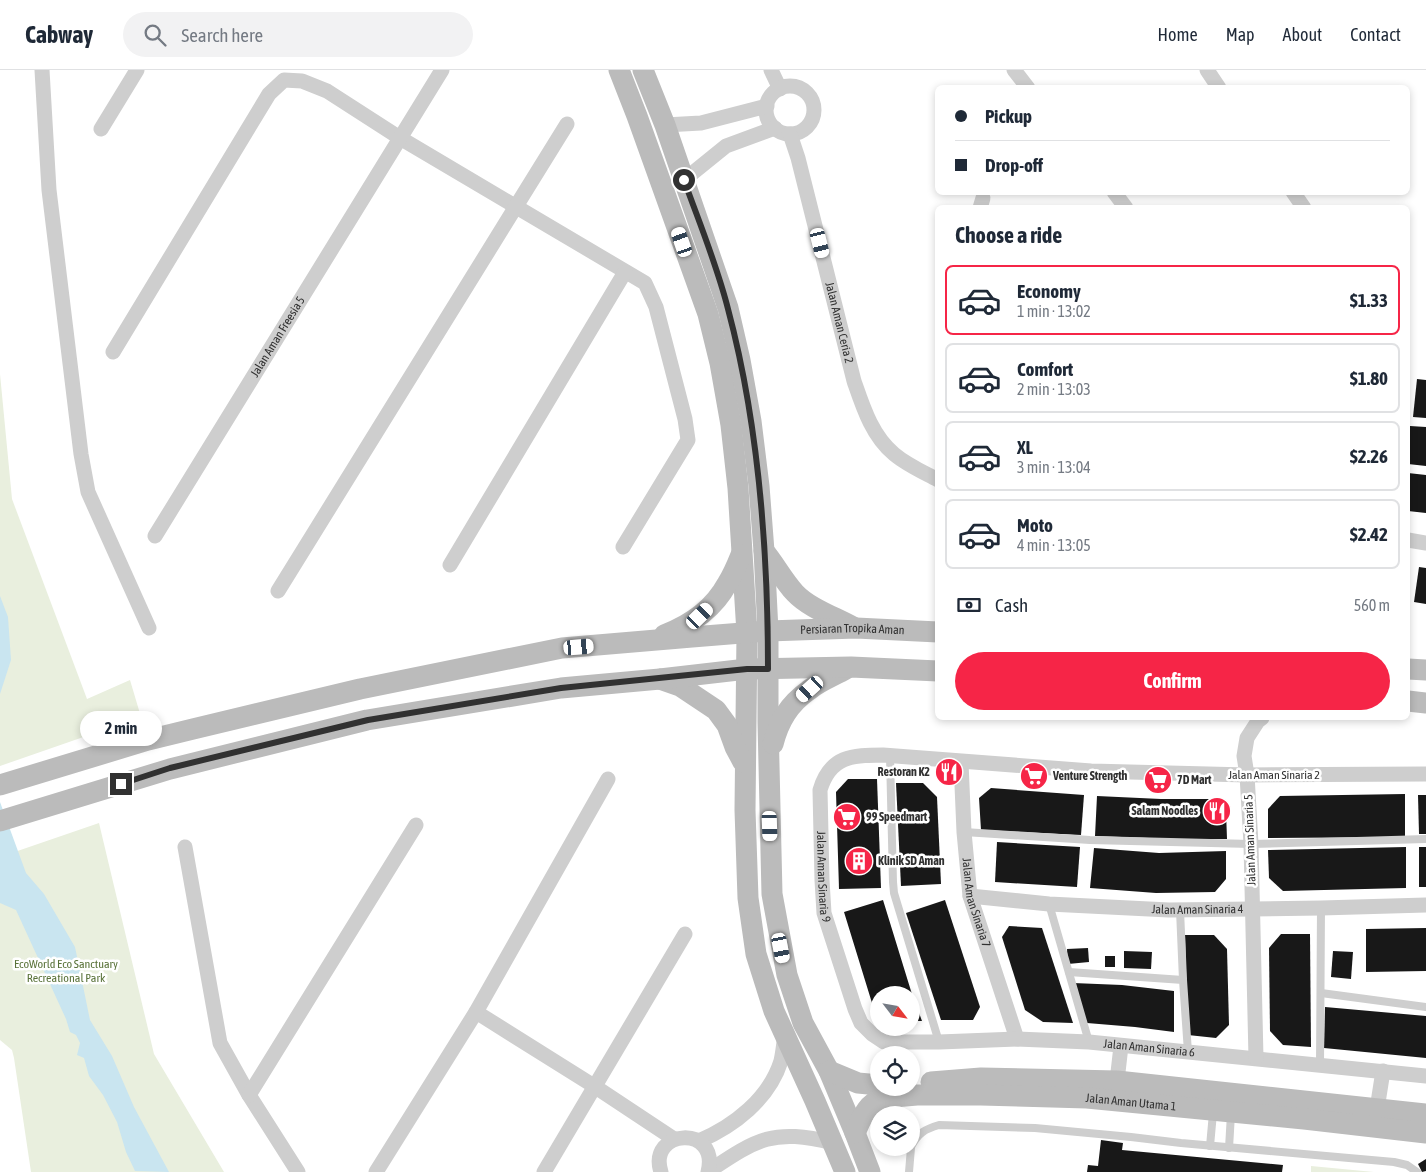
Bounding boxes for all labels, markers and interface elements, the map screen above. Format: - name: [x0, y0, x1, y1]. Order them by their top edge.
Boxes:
- search box: [123, 12, 473, 57]
- text: Cabway: [25, 21, 93, 48]
- icon: search: [141, 21, 169, 49]
- text: Search here: [181, 24, 263, 46]
- text: Home: [1158, 24, 1198, 45]
- text: Map: [1226, 24, 1255, 45]
- text: About: [1283, 24, 1322, 45]
- text: Contact: [1350, 24, 1401, 45]
- text: Pickup: [985, 105, 1032, 127]
- text: Drop-off: [985, 154, 1043, 176]
- route start: [673, 169, 695, 191]
- text: Choose a ride: [955, 222, 1062, 248]
- car: [670, 225, 693, 259]
- car: [809, 227, 830, 259]
- icon: car: [957, 278, 1002, 323]
- street label: Jalan Aman Ceria 2: [822, 280, 856, 365]
- text: Economy: [1017, 280, 1081, 302]
- text: $1.33: [1350, 289, 1388, 311]
- street label: Jalan Aman Freesia 5: [248, 294, 308, 380]
- text: 1 min · 13:02: [1017, 302, 1091, 320]
- icon: car: [957, 356, 1002, 401]
- text: Comfort: [1017, 358, 1073, 380]
- text: $1.80: [1350, 367, 1388, 389]
- text: 2 min · 13:03: [1017, 380, 1091, 398]
- icon: car: [957, 434, 1002, 479]
- text: XL: [1017, 436, 1033, 458]
- text: $2.26: [1350, 445, 1388, 467]
- text: 3 min · 13:04: [1017, 458, 1091, 476]
- icon: car: [957, 512, 1002, 557]
- text: Moto: [1017, 514, 1053, 536]
- text: $2.42: [1350, 523, 1388, 545]
- text: 4 min · 13:05: [1017, 536, 1091, 554]
- icon: cash: [955, 591, 983, 619]
- text: Cash: [995, 594, 1028, 616]
- text: 560 m: [1354, 596, 1390, 614]
- car: [683, 600, 716, 632]
- street label: Persiaran Tropika Aman: [800, 621, 905, 637]
- car: [563, 638, 594, 656]
- button: Confirm: [955, 652, 1390, 710]
- car: [793, 673, 826, 705]
- callout: 2 min: [80, 712, 162, 746]
- text: 2 min: [105, 719, 137, 737]
- restaurant icon: Restoran K2: [934, 757, 964, 787]
- supermarket icon: Venture Strength: [1019, 761, 1049, 791]
- place label: Restoran K2: [877, 765, 930, 779]
- supermarket icon: 7D Mart: [1143, 765, 1173, 795]
- street label: Jalan Aman Sinaria 2: [1228, 768, 1320, 782]
- place label: Venture Strength: [1052, 769, 1128, 783]
- route end: [110, 773, 132, 795]
- place label: 7D Mart: [1177, 773, 1212, 787]
- street label: Jalan Aman Sinaria 5: [1241, 794, 1259, 886]
- restaurant icon: Salam Noodles: [1202, 796, 1232, 826]
- supermarket icon: 99 Speedmart: [832, 802, 862, 832]
- place label: Salam Noodles: [1132, 804, 1199, 818]
- place label: 99 Speedmart: [866, 810, 928, 824]
- car: [761, 811, 778, 841]
- street label: Jalan Aman Sinaria 9: [814, 831, 834, 925]
- building icon: Klinik SD Aman: [844, 846, 874, 876]
- place label: Klinik SD Aman: [878, 854, 945, 868]
- street label: Jalan Aman Sinaria 7: [959, 857, 993, 949]
- street label: Jalan Aman Sinaria 4: [1151, 902, 1244, 917]
- car: [770, 932, 791, 964]
- park label: EcoWorld Eco Sanctuary Recreational Park: [14, 957, 118, 985]
- north arrow: [870, 986, 920, 1036]
- map controls: [870, 986, 920, 1156]
- street label: Jalan Aman Sinaria 6: [1103, 1036, 1196, 1060]
- button: locate: [870, 1046, 920, 1096]
- street label: Jalan Aman Utama 1: [1085, 1091, 1177, 1114]
- button: layers: [870, 1106, 920, 1156]

